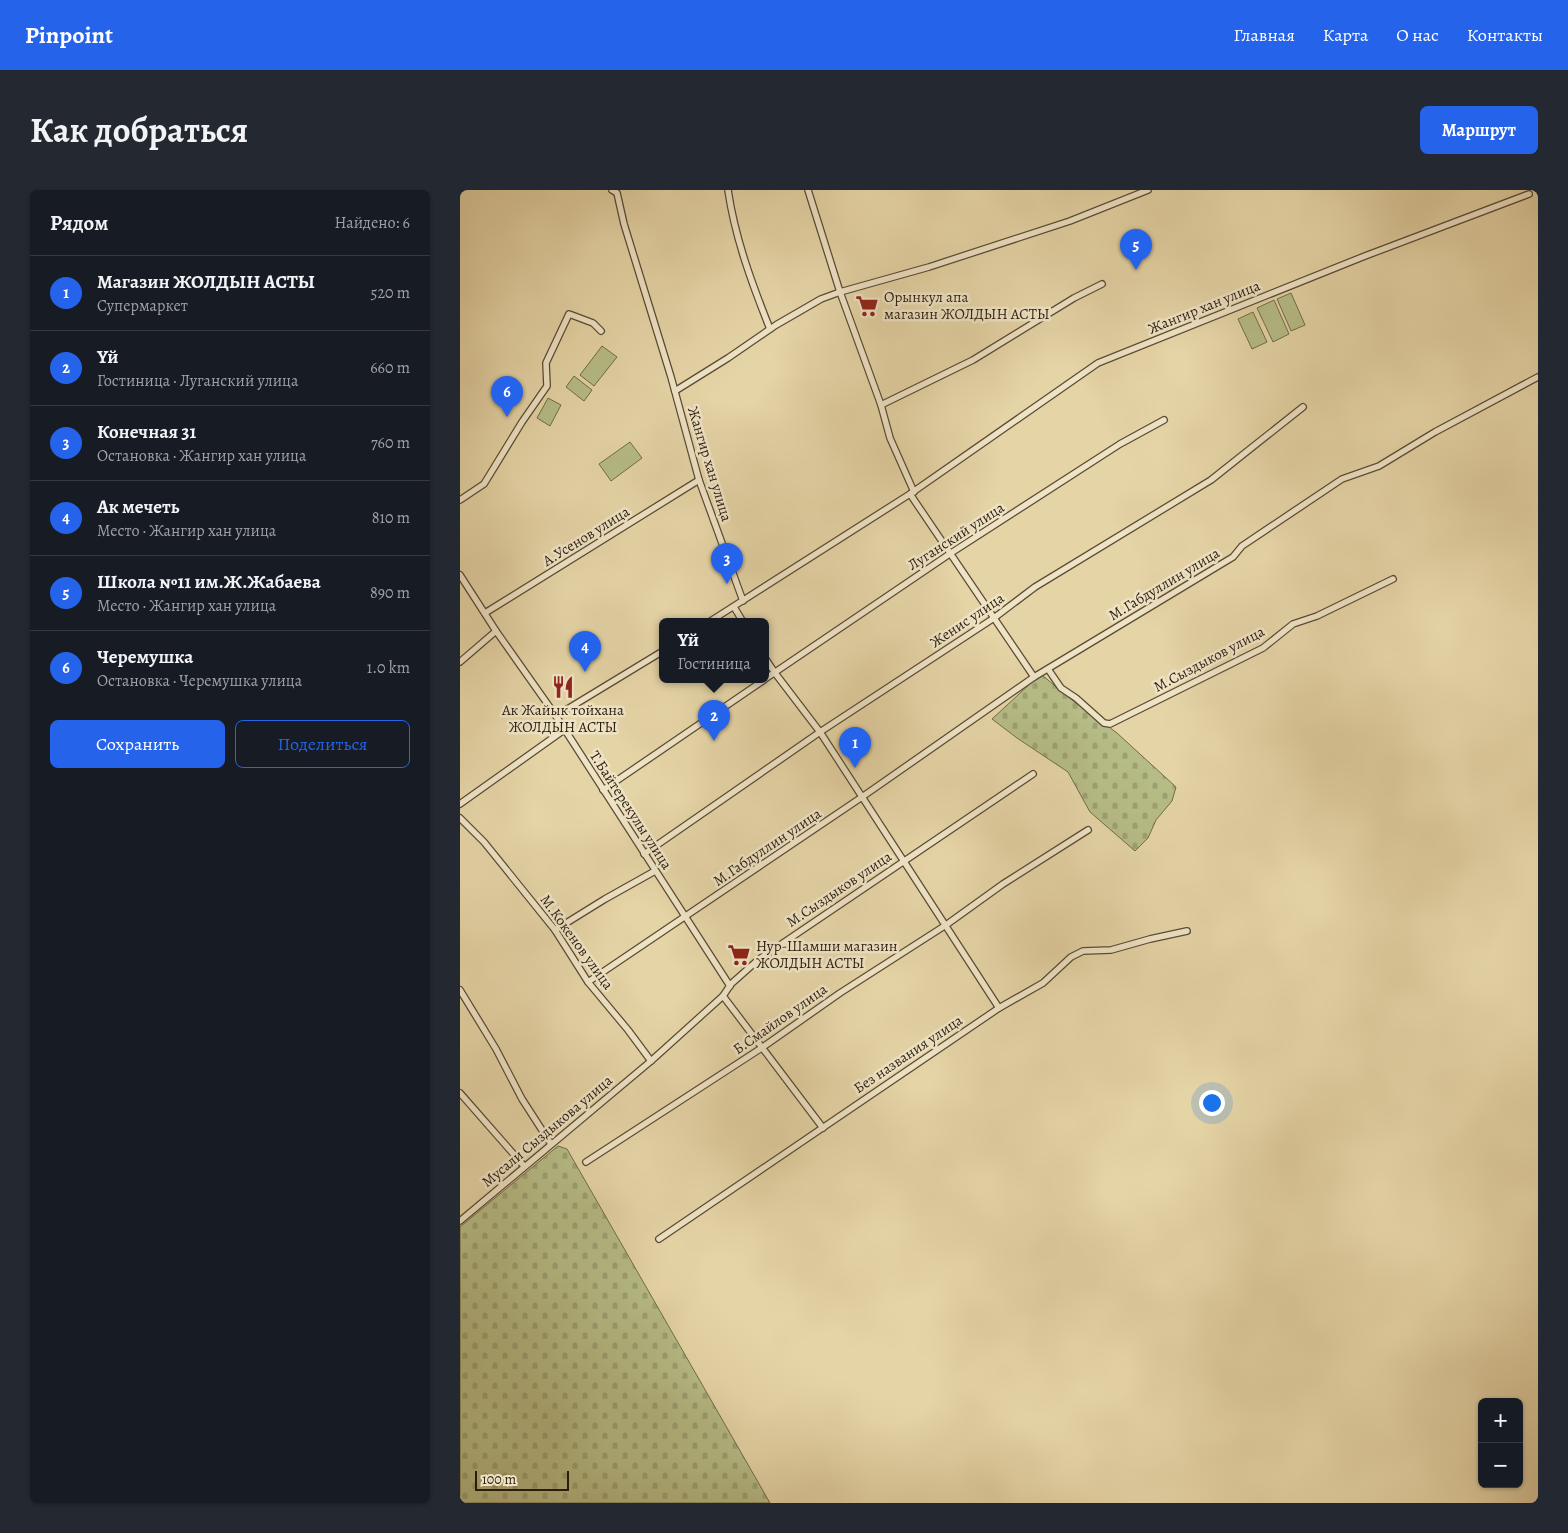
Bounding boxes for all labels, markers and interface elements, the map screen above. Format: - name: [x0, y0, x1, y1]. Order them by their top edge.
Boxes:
- text: Pinpoint: [25, 19, 113, 51]
- text: Главная: [1234, 23, 1295, 47]
- text: Карта: [1323, 23, 1368, 47]
- text: О нас: [1396, 23, 1439, 47]
- text: Контакты: [1467, 23, 1543, 47]
- text: Как добраться: [30, 106, 248, 154]
- button: Маршрут: [1420, 106, 1538, 154]
- text: Рядом: [50, 209, 108, 237]
- text: Найдено: 6: [335, 212, 410, 234]
- pin: 5: [1120, 229, 1152, 270]
- text: Магазин ЖОЛДЫН АСТЫ: [97, 269, 315, 295]
- street label: Жангир хан улица: [1145, 275, 1263, 339]
- text: 1: [63, 282, 69, 304]
- text: 520 m: [371, 282, 410, 304]
- place label: Орынкул апа магазин ЖОЛДЫН АСТЫ: [884, 287, 1050, 324]
- supermarket icon: Орынкул апа магазин ЖОЛДЫН АСТЫ: [854, 293, 880, 319]
- text: Супермаркет: [97, 295, 188, 317]
- text: Үй: [97, 344, 119, 370]
- text: 2: [62, 357, 70, 379]
- text: 660 m: [370, 357, 410, 379]
- text: Гостиница · Луганский улица: [97, 370, 298, 392]
- pin: 6: [491, 376, 523, 417]
- street label: Жангир хан улица: [683, 404, 737, 524]
- text: Конечная 31: [97, 419, 196, 445]
- text: 3: [63, 432, 69, 454]
- text: 760 m: [371, 432, 410, 454]
- text: Остановка · Жангир хан улица: [97, 445, 306, 467]
- text: Ак мечеть: [97, 494, 179, 520]
- street label: Луганский улица: [904, 497, 1008, 575]
- street label: А.Усенов улица: [538, 501, 633, 571]
- text: 4: [62, 507, 70, 529]
- text: 810 m: [372, 507, 410, 529]
- text: Место · Жангир хан улица: [97, 520, 276, 542]
- pin: 3: [711, 543, 743, 584]
- street label: М.Габдуллин улица: [1105, 543, 1223, 625]
- text: Школа №11 им.Ж.Жабаева: [97, 569, 321, 595]
- text: 5: [63, 582, 69, 604]
- text: 890 m: [370, 582, 410, 604]
- street label: Женис улица: [926, 588, 1008, 652]
- text: Место · Жангир хан улица: [97, 595, 276, 617]
- popup: [659, 618, 769, 683]
- street label: М.Сыздыков улица: [1150, 621, 1268, 697]
- text: Үй: [677, 627, 699, 653]
- pin: 4: [569, 631, 601, 672]
- text: Черемушка: [97, 644, 193, 670]
- text: Гостиница: [677, 653, 751, 675]
- text: 6: [62, 657, 70, 679]
- text: 1.0 km: [367, 657, 410, 679]
- text: Остановка · Черемушка улица: [97, 670, 302, 692]
- restaurant icon: Ак Жайык тойхана ЖОЛДЫН АСТЫ: [550, 674, 576, 700]
- place label: Ак Жайык тойхана ЖОЛДЫН АСТЫ: [501, 700, 624, 737]
- pin: 2: [698, 700, 730, 741]
- button: Сохранить: [50, 720, 225, 768]
- button: Поделиться: [235, 720, 410, 768]
- pin: 1: [839, 727, 871, 768]
- street label: Т.Байтерекулы улица: [585, 747, 677, 873]
- street label: М.Габдуллин улица: [709, 803, 825, 891]
- street label: М.Сыздыков улица: [782, 846, 896, 932]
- street label: М.Кокенов улица: [536, 890, 618, 994]
- place label: Нур-Шамши магазин ЖОЛДЫН АСТЫ: [756, 936, 898, 973]
- supermarket icon: Нур-Шамши магазин ЖОЛДЫН АСТЫ: [726, 942, 752, 968]
- street label: Б.Смайлов улица: [729, 979, 831, 1059]
- street label: Без названия улица: [850, 1010, 966, 1098]
- street label: Мусали Сыздыкова улица: [477, 1070, 617, 1192]
- your location: [1199, 1090, 1225, 1116]
- map controls: [1478, 1398, 1523, 1488]
- button: +: [1478, 1398, 1523, 1443]
- button: −: [1478, 1443, 1523, 1488]
- scale bar: [475, 1468, 569, 1491]
- text: 100 m: [482, 1470, 516, 1489]

